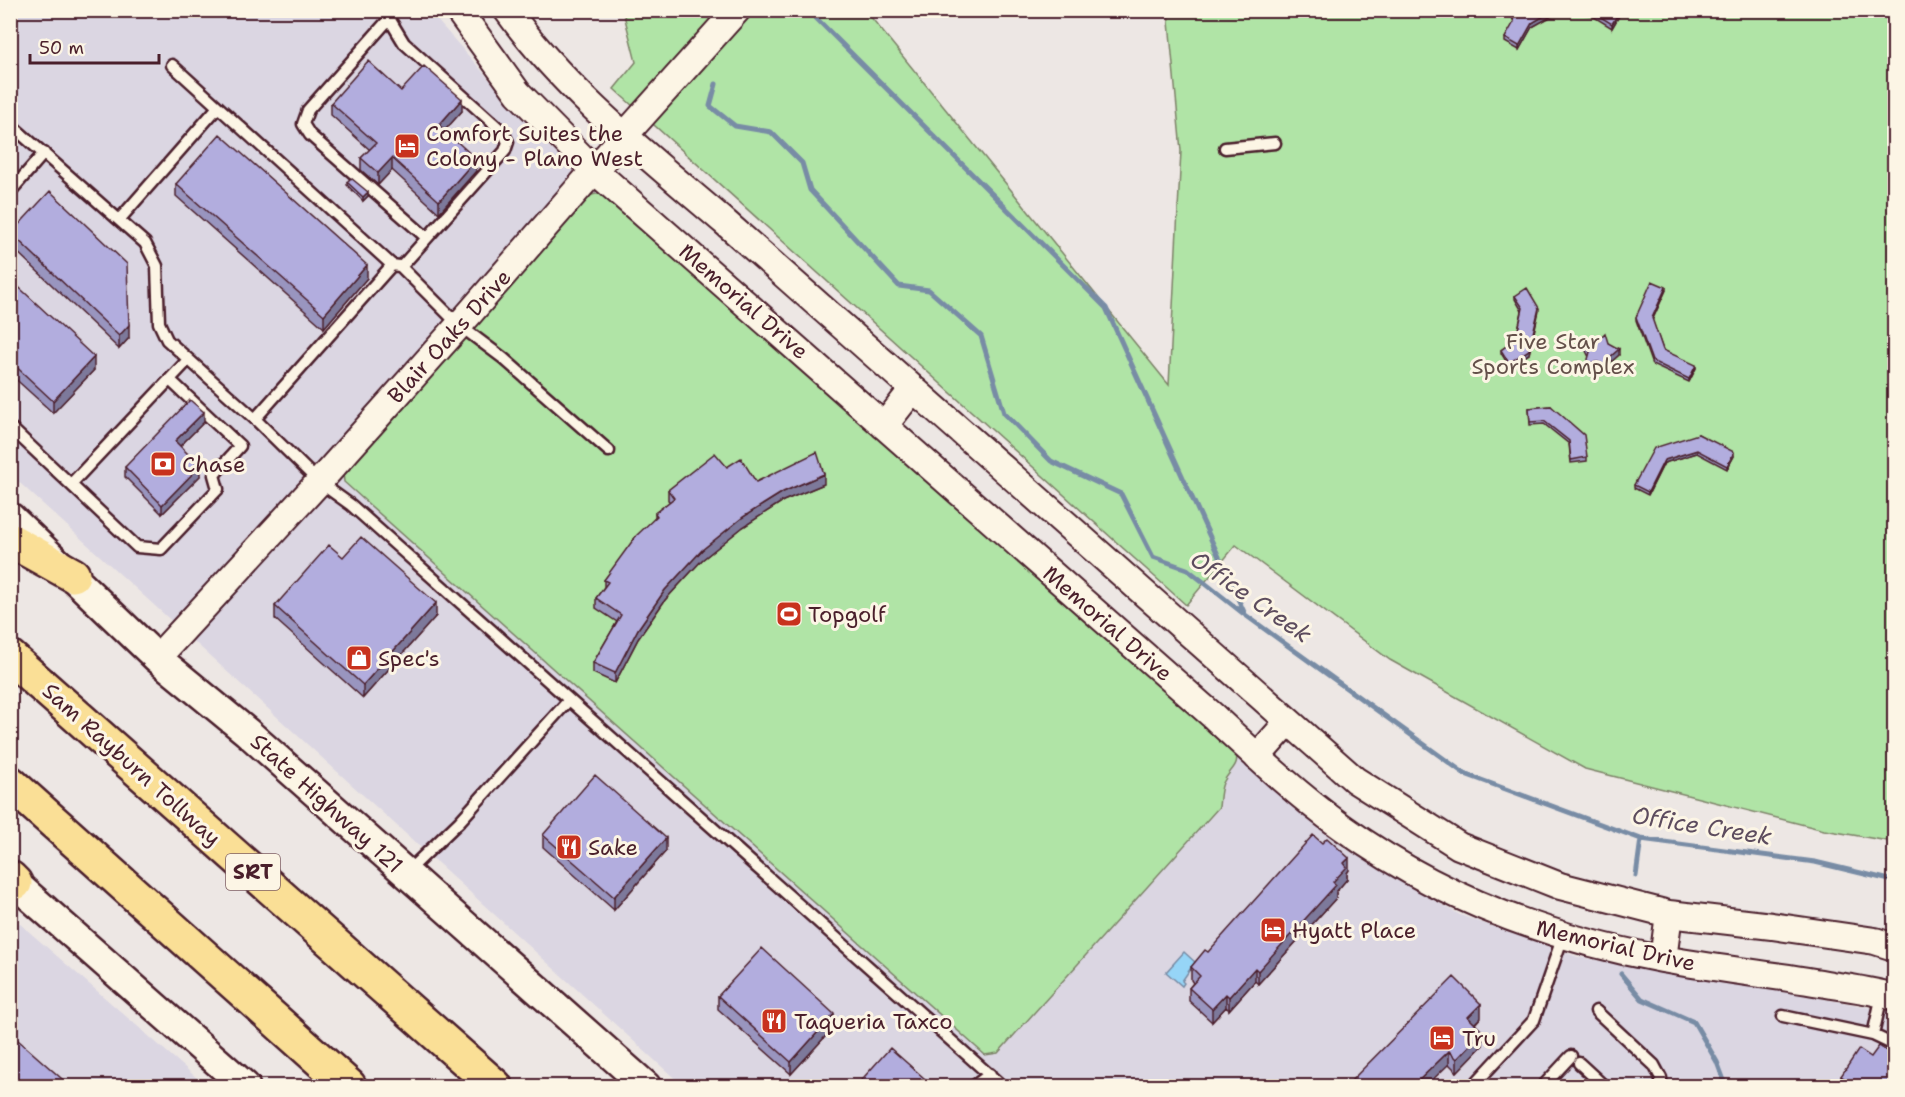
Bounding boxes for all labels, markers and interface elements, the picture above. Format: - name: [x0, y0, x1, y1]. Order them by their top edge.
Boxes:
- scale bar: [30, 27, 159, 65]
- text: 50 m: [39, 36, 84, 60]
- place label: Comfort Suites the Colony - Plano West: [426, 119, 643, 173]
- hotel icon: Comfort Suites the Colony - Plano West: [392, 131, 422, 161]
- street label: Memorial Drive: [673, 237, 814, 366]
- street label: Blair Oaks Drive: [381, 263, 518, 410]
- park label: Five Star Sports Complex: [1472, 327, 1634, 381]
- bank icon: Chase: [148, 449, 178, 479]
- place label: Chase: [182, 450, 245, 479]
- water label: Office Creek: [1184, 543, 1318, 651]
- street label: Memorial Drive: [1037, 559, 1178, 688]
- sports icon: Topgolf: [774, 599, 804, 629]
- place label: Topgolf: [808, 600, 887, 629]
- shop icon: Spec's: [344, 643, 374, 673]
- place label: Spec's: [378, 644, 440, 673]
- street label: Sam Rayburn Tollway: [36, 676, 227, 852]
- street label: State Highway 121: [244, 727, 409, 880]
- water label: Office Creek: [1630, 799, 1774, 853]
- restaurant icon: Sake: [554, 832, 584, 862]
- place label: Sake: [588, 833, 638, 862]
- road number: SRT: [226, 854, 280, 890]
- street label: Memorial Drive: [1534, 913, 1698, 978]
- hotel icon: Hyatt Place: [1258, 915, 1288, 945]
- place label: Hyatt Place: [1292, 916, 1416, 945]
- restaurant icon: Taqueria Taxco: [759, 1006, 789, 1036]
- place label: Taqueria Taxco: [794, 1007, 953, 1036]
- hotel icon: Tru: [1427, 1023, 1457, 1053]
- place label: Tru: [1462, 1024, 1496, 1053]

